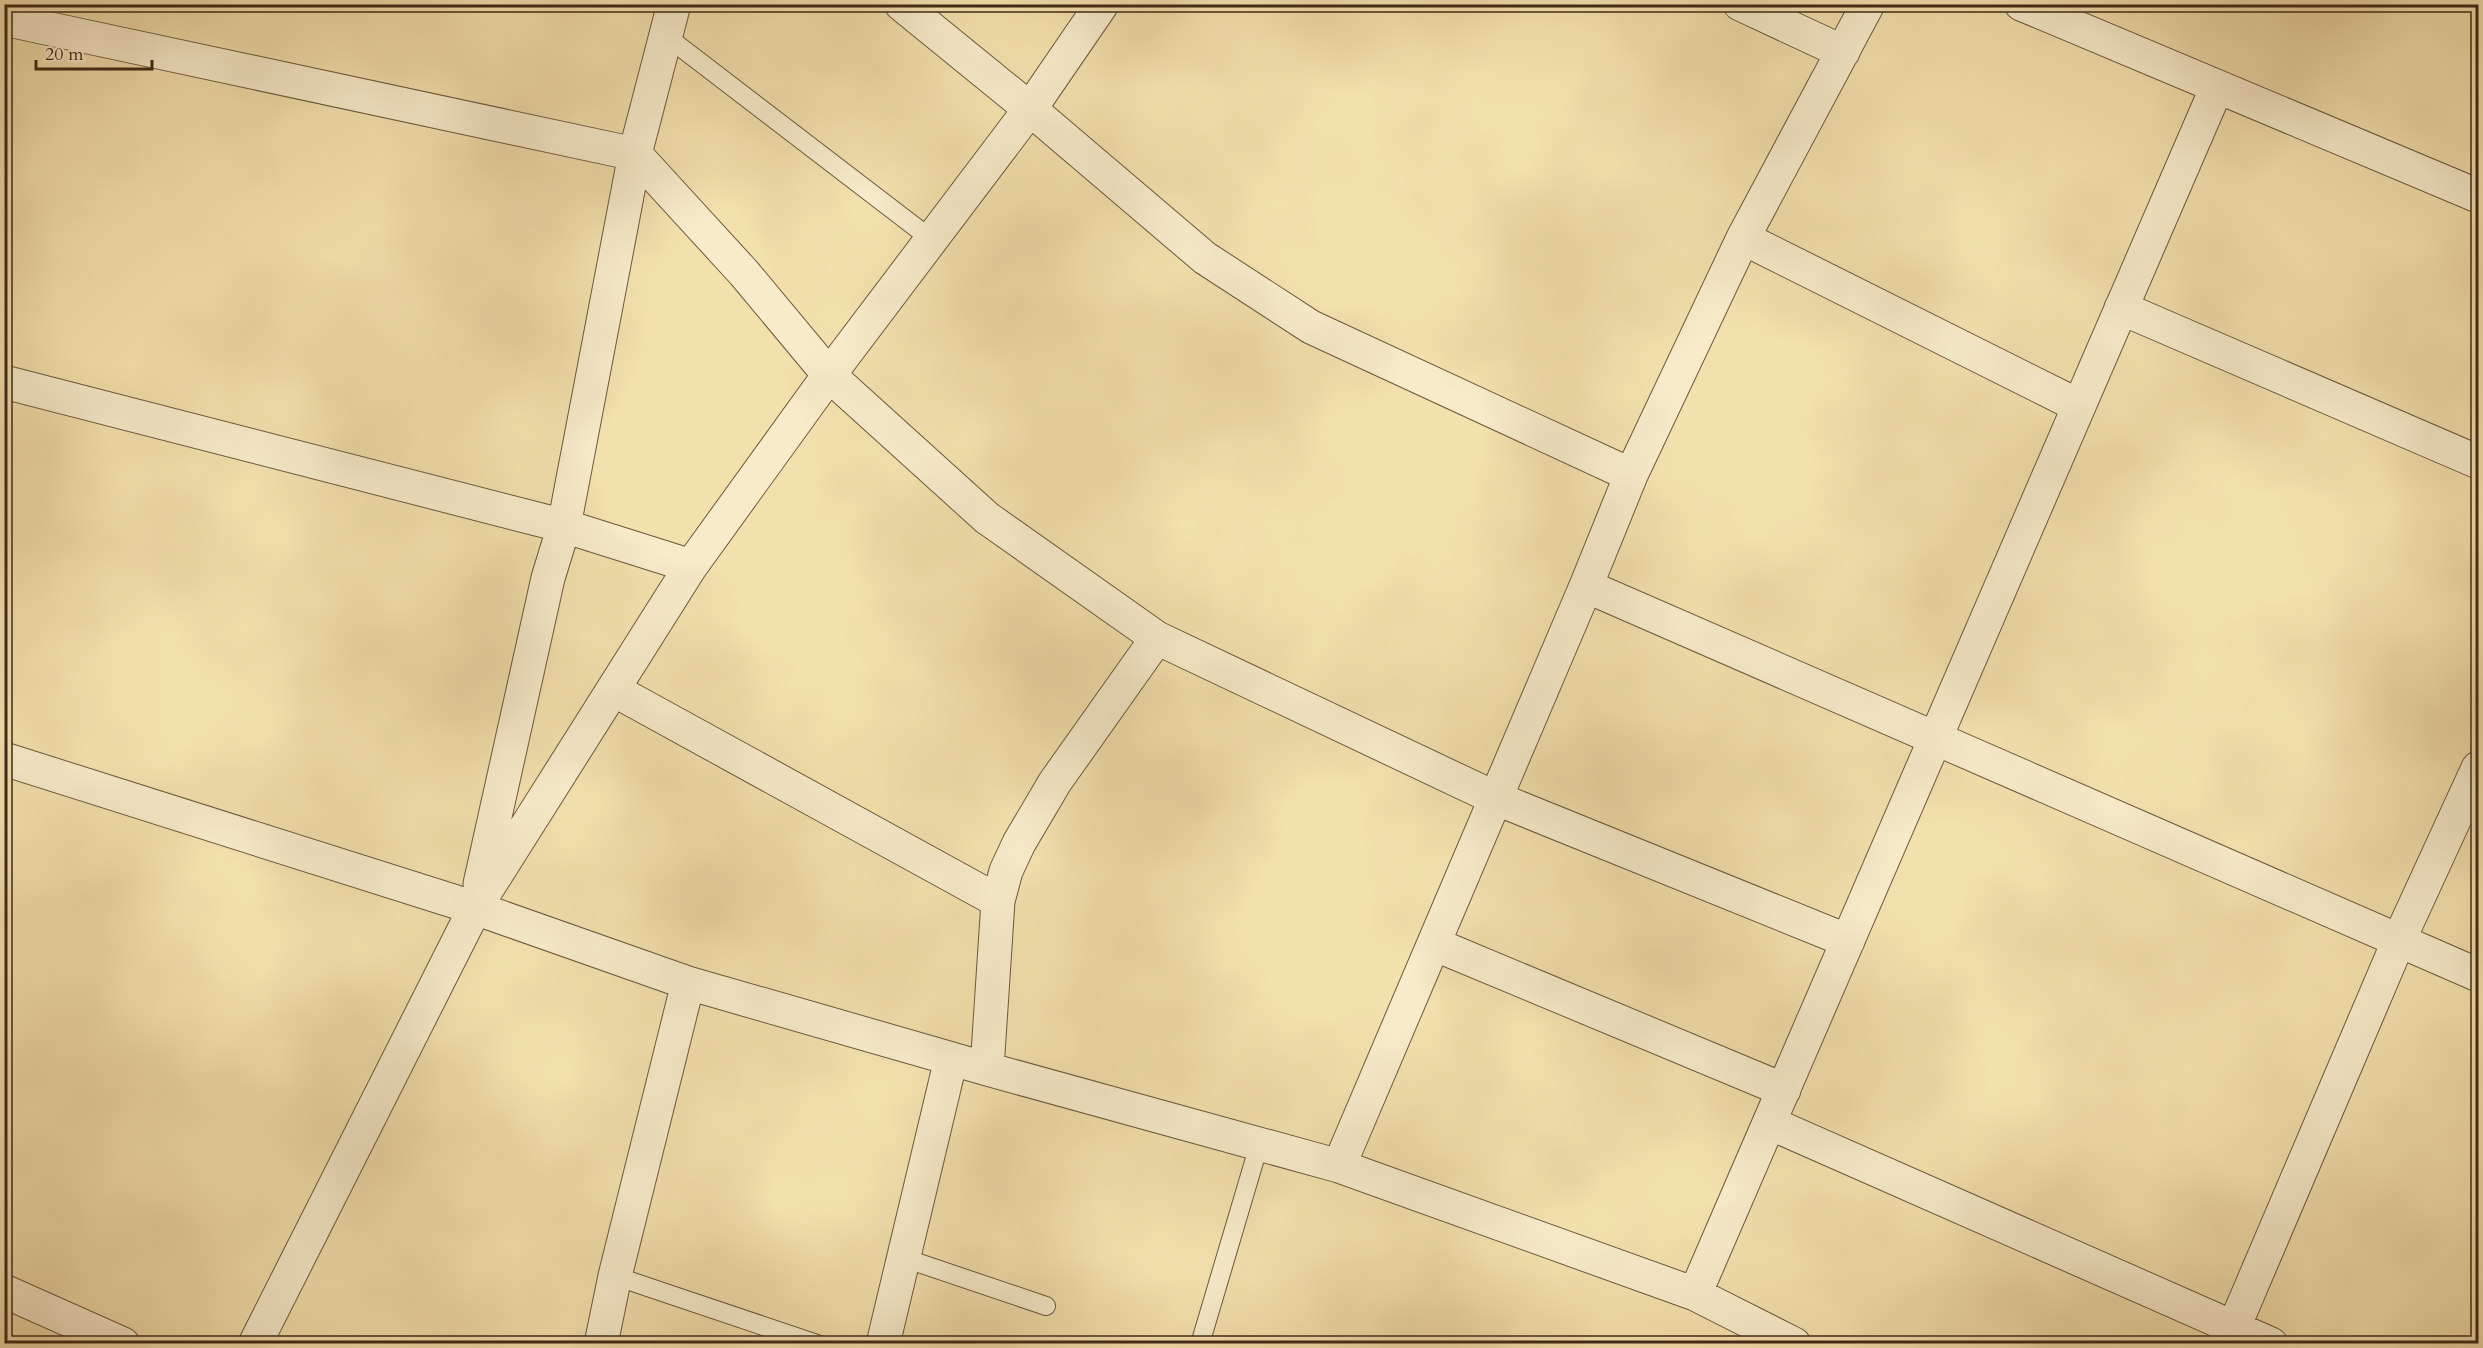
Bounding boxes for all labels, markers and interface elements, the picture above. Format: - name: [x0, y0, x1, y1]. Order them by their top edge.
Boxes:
- scale bar: [36, 33, 152, 71]
- text: 20 m: [45, 42, 84, 67]

